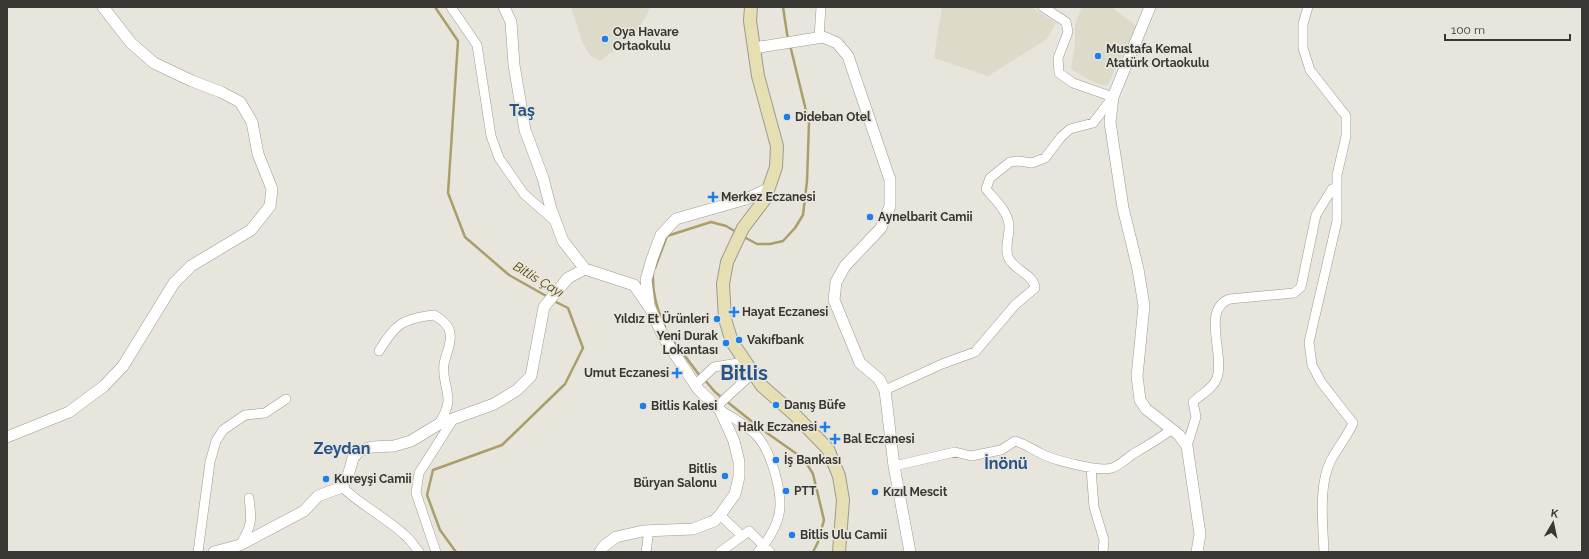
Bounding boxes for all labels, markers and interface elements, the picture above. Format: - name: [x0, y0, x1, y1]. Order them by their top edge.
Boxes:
- scale bar: [1445, 16, 1570, 42]
- text: 100 m: [1451, 23, 1485, 37]
- place label: Oya Havare Ortaokulu: [613, 25, 679, 53]
- marker: Oya Havare Ortaokulu: [600, 34, 610, 44]
- place label: Mustafa Kemal Atatürk Ortaokulu: [1106, 42, 1209, 70]
- marker: Mustafa Kemal Atatürk Ortaokulu: [1093, 51, 1103, 61]
- district label: Taş: [509, 101, 535, 120]
- place label: Dideban Otel: [795, 110, 871, 124]
- marker: Dideban Otel: [782, 112, 792, 122]
- place label: Merkez Eczanesi: [721, 190, 815, 204]
- marker: Merkez Eczanesi: [708, 192, 718, 202]
- place label: Aynelbarit Camii: [878, 210, 973, 224]
- marker: Aynelbarit Camii: [865, 212, 875, 222]
- water label: Bitlis Çayı: [511, 259, 567, 300]
- place label: Hayat Eczanesi: [742, 305, 828, 319]
- marker: Hayat Eczanesi: [729, 307, 739, 317]
- place label: Yıldız Et Ürünleri: [614, 311, 709, 326]
- marker: Yıldız Et Ürünleri: [712, 314, 722, 324]
- place label: Yeni Durak Lokantası: [657, 329, 718, 357]
- place label: Vakıfbank: [747, 333, 804, 347]
- marker: Vakıfbank: [734, 335, 744, 345]
- marker: Yeni Durak Lokantası: [721, 338, 731, 348]
- district label: Bitlis: [720, 361, 768, 385]
- place label: Umut Eczanesi: [584, 366, 669, 380]
- marker: Umut Eczanesi: [672, 368, 682, 378]
- place label: Danış Büfe: [784, 398, 846, 412]
- place label: Bitlis Kalesi: [651, 399, 717, 413]
- marker: Danış Büfe: [771, 400, 781, 410]
- marker: Bitlis Kalesi: [638, 401, 648, 411]
- place label: Halk Eczanesi: [738, 420, 817, 434]
- marker: Halk Eczanesi: [820, 422, 830, 432]
- place label: Bal Eczanesi: [843, 432, 915, 446]
- marker: Bal Eczanesi: [830, 434, 840, 444]
- district label: Zeydan: [314, 439, 370, 458]
- place label: İş Bankası: [784, 452, 841, 467]
- district label: İnönü: [984, 453, 1028, 473]
- marker: İş Bankası: [771, 455, 781, 465]
- place label: Bitlis Büryan Salonu: [633, 462, 717, 490]
- marker: Bitlis Büryan Salonu: [720, 471, 730, 481]
- place label: Kureyşi Camii: [334, 472, 412, 486]
- marker: Kureyşi Camii: [321, 474, 331, 484]
- place label: PTT: [794, 484, 817, 498]
- place label: Kızıl Mescit: [883, 485, 948, 499]
- marker: PTT: [781, 486, 791, 496]
- marker: Kızıl Mescit: [870, 487, 880, 497]
- north arrow: [1533, 503, 1573, 543]
- text: K: [1550, 507, 1560, 521]
- place label: Bitlis Ulu Camii: [800, 528, 887, 542]
- marker: Bitlis Ulu Camii: [787, 530, 797, 540]

